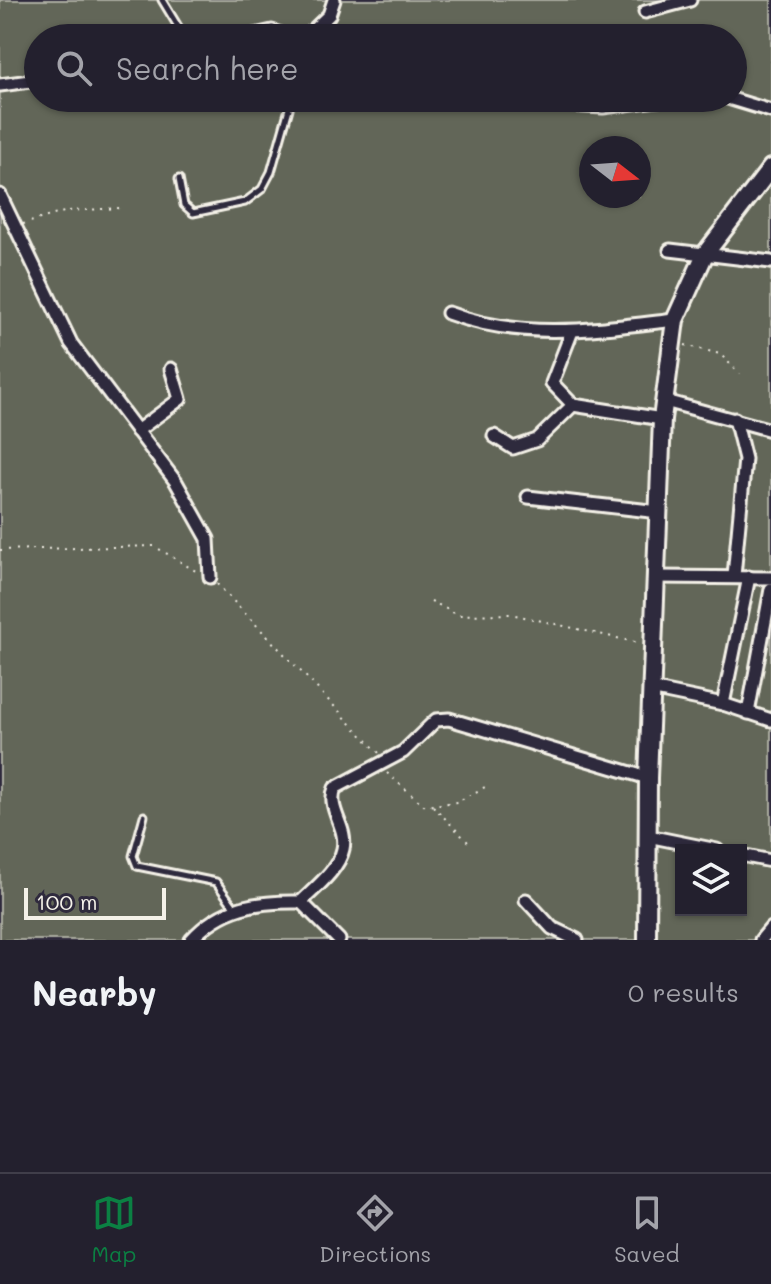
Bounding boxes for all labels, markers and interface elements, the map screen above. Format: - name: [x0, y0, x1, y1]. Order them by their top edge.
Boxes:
- search box: [24, 24, 747, 112]
- icon: search: [52, 46, 96, 90]
- text: Search here: [116, 48, 299, 88]
- north arrow: [579, 136, 651, 208]
- map controls: [675, 844, 747, 916]
- button: layers: [675, 844, 747, 916]
- scale bar: [24, 884, 166, 920]
- text: 100 m: [36, 887, 98, 916]
- text: Nearby: [32, 970, 157, 1015]
- text: 0 results: [628, 975, 739, 1009]
- tab: Map: [92, 1191, 136, 1268]
- tab: Directions: [319, 1191, 431, 1268]
- tab: Saved: [614, 1191, 679, 1268]

